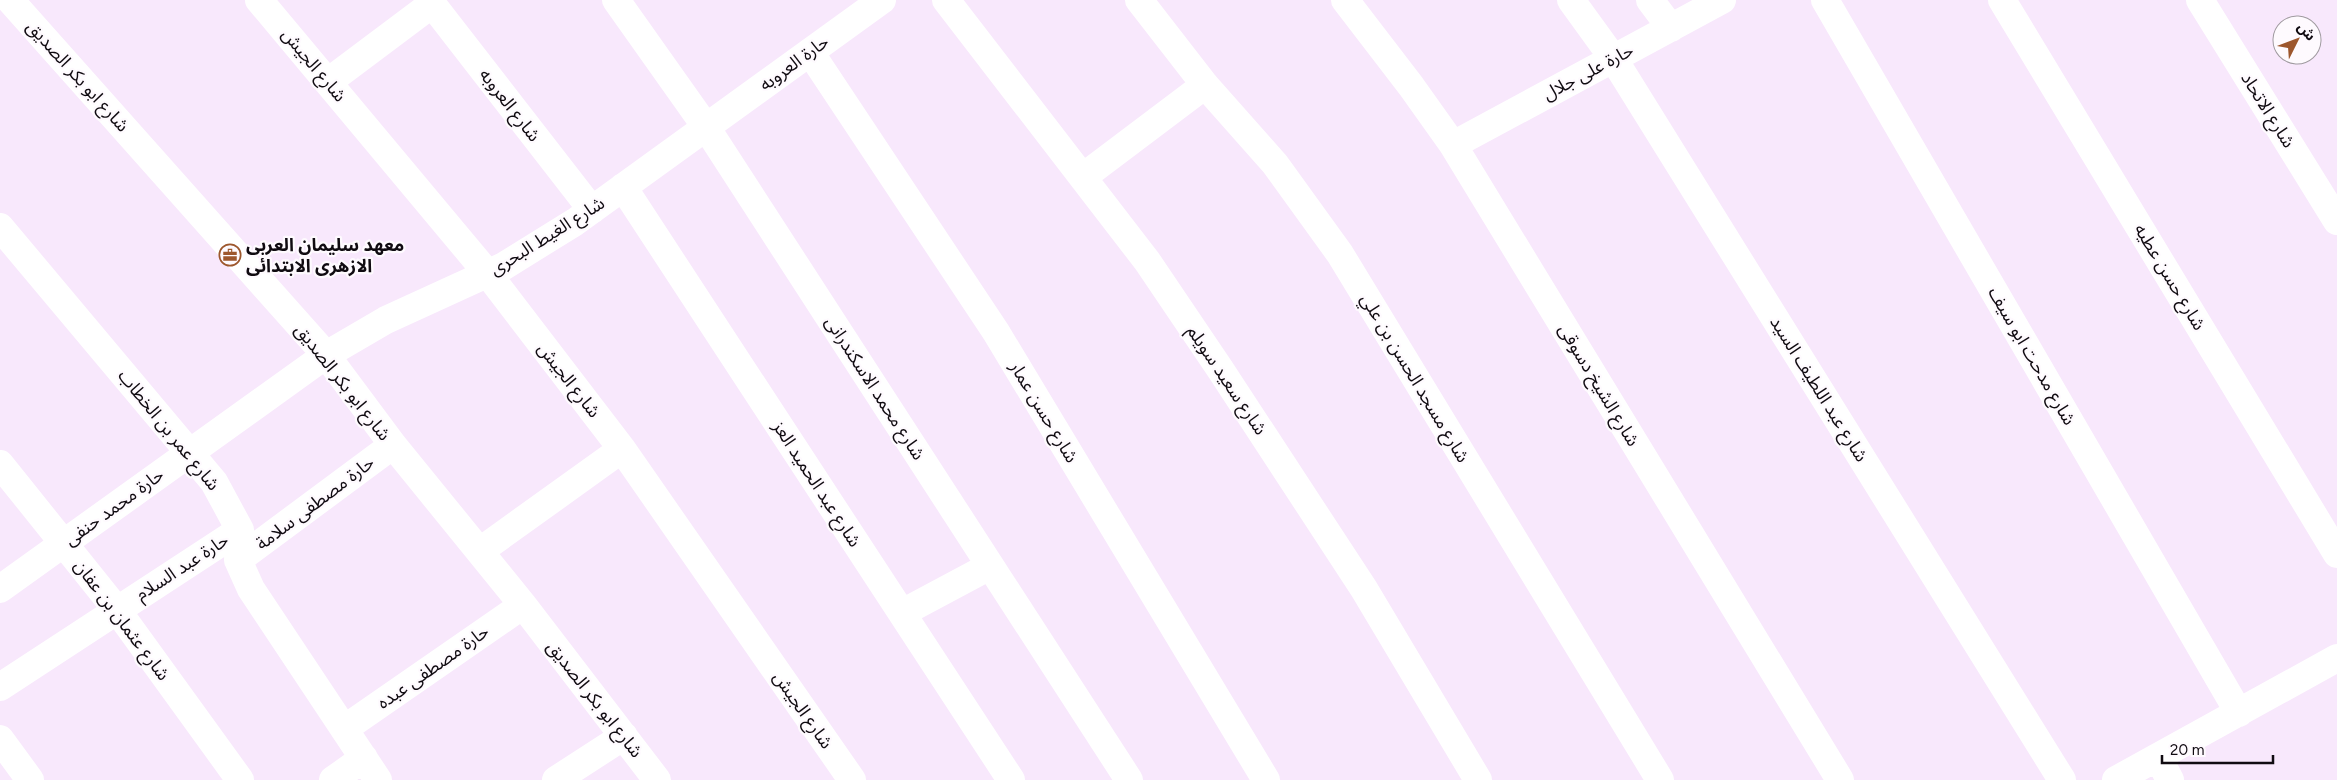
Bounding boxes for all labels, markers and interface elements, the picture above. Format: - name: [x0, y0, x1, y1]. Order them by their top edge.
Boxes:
- north arrow: [2272, 15, 2322, 65]
- street label: شارع ابو بكر الصديق: [20, 16, 134, 138]
- text: ش: [2294, 19, 2319, 44]
- street label: شارع الجيش: [275, 24, 351, 108]
- street label: حارة العروبه: [755, 30, 833, 96]
- street label: حارة على جلال: [1539, 39, 1637, 105]
- street label: شارع العروبه: [472, 64, 545, 148]
- street label: شارع الاتحاد: [2234, 68, 2300, 153]
- street label: شارع الغيط البحرى: [485, 192, 610, 283]
- street label: شارع حسن عطيه: [2127, 220, 2210, 336]
- place label: معهد سليمان العربى الازهرى الابتدائى: [246, 234, 404, 277]
- office icon: معهد سليمان العربى الازهرى الابتدائى: [218, 243, 242, 267]
- street label: شارع مدحت ابو سيف: [1981, 283, 2081, 431]
- street label: شارع مسجد الحسن بن علي: [1353, 290, 1474, 468]
- street label: شارع محمد الاسكندرانى: [818, 312, 930, 466]
- street label: شارع عبد اللطيف السيد: [1763, 312, 1873, 467]
- street label: شارع ابو بكر الصديق: [288, 319, 396, 447]
- street label: شارع الشيخ دسوقى: [1551, 320, 1644, 452]
- street label: شارع سعيد سويلم: [1180, 321, 1272, 441]
- street label: شارع الجيش: [530, 338, 605, 424]
- street label: شارع حسن عمار: [1002, 356, 1083, 468]
- street label: شارع عمر بن الخطاب: [111, 365, 225, 497]
- street label: شارع عبد الحميد العز: [765, 416, 866, 553]
- street label: حارة مصطفى سلامة: [251, 451, 379, 555]
- street label: حارة محمد حنفى: [60, 463, 168, 551]
- street label: حارة عبد السلام: [131, 529, 234, 608]
- street label: شارع عثمان بن عفان: [67, 555, 175, 687]
- street label: حارة مصطفى عبده: [373, 620, 493, 714]
- street label: شارع ابو بكر الصديق: [540, 636, 648, 764]
- street label: شارع الجيش: [766, 667, 838, 755]
- scale bar: [2162, 732, 2273, 764]
- text: 20 m: [2170, 741, 2204, 759]

